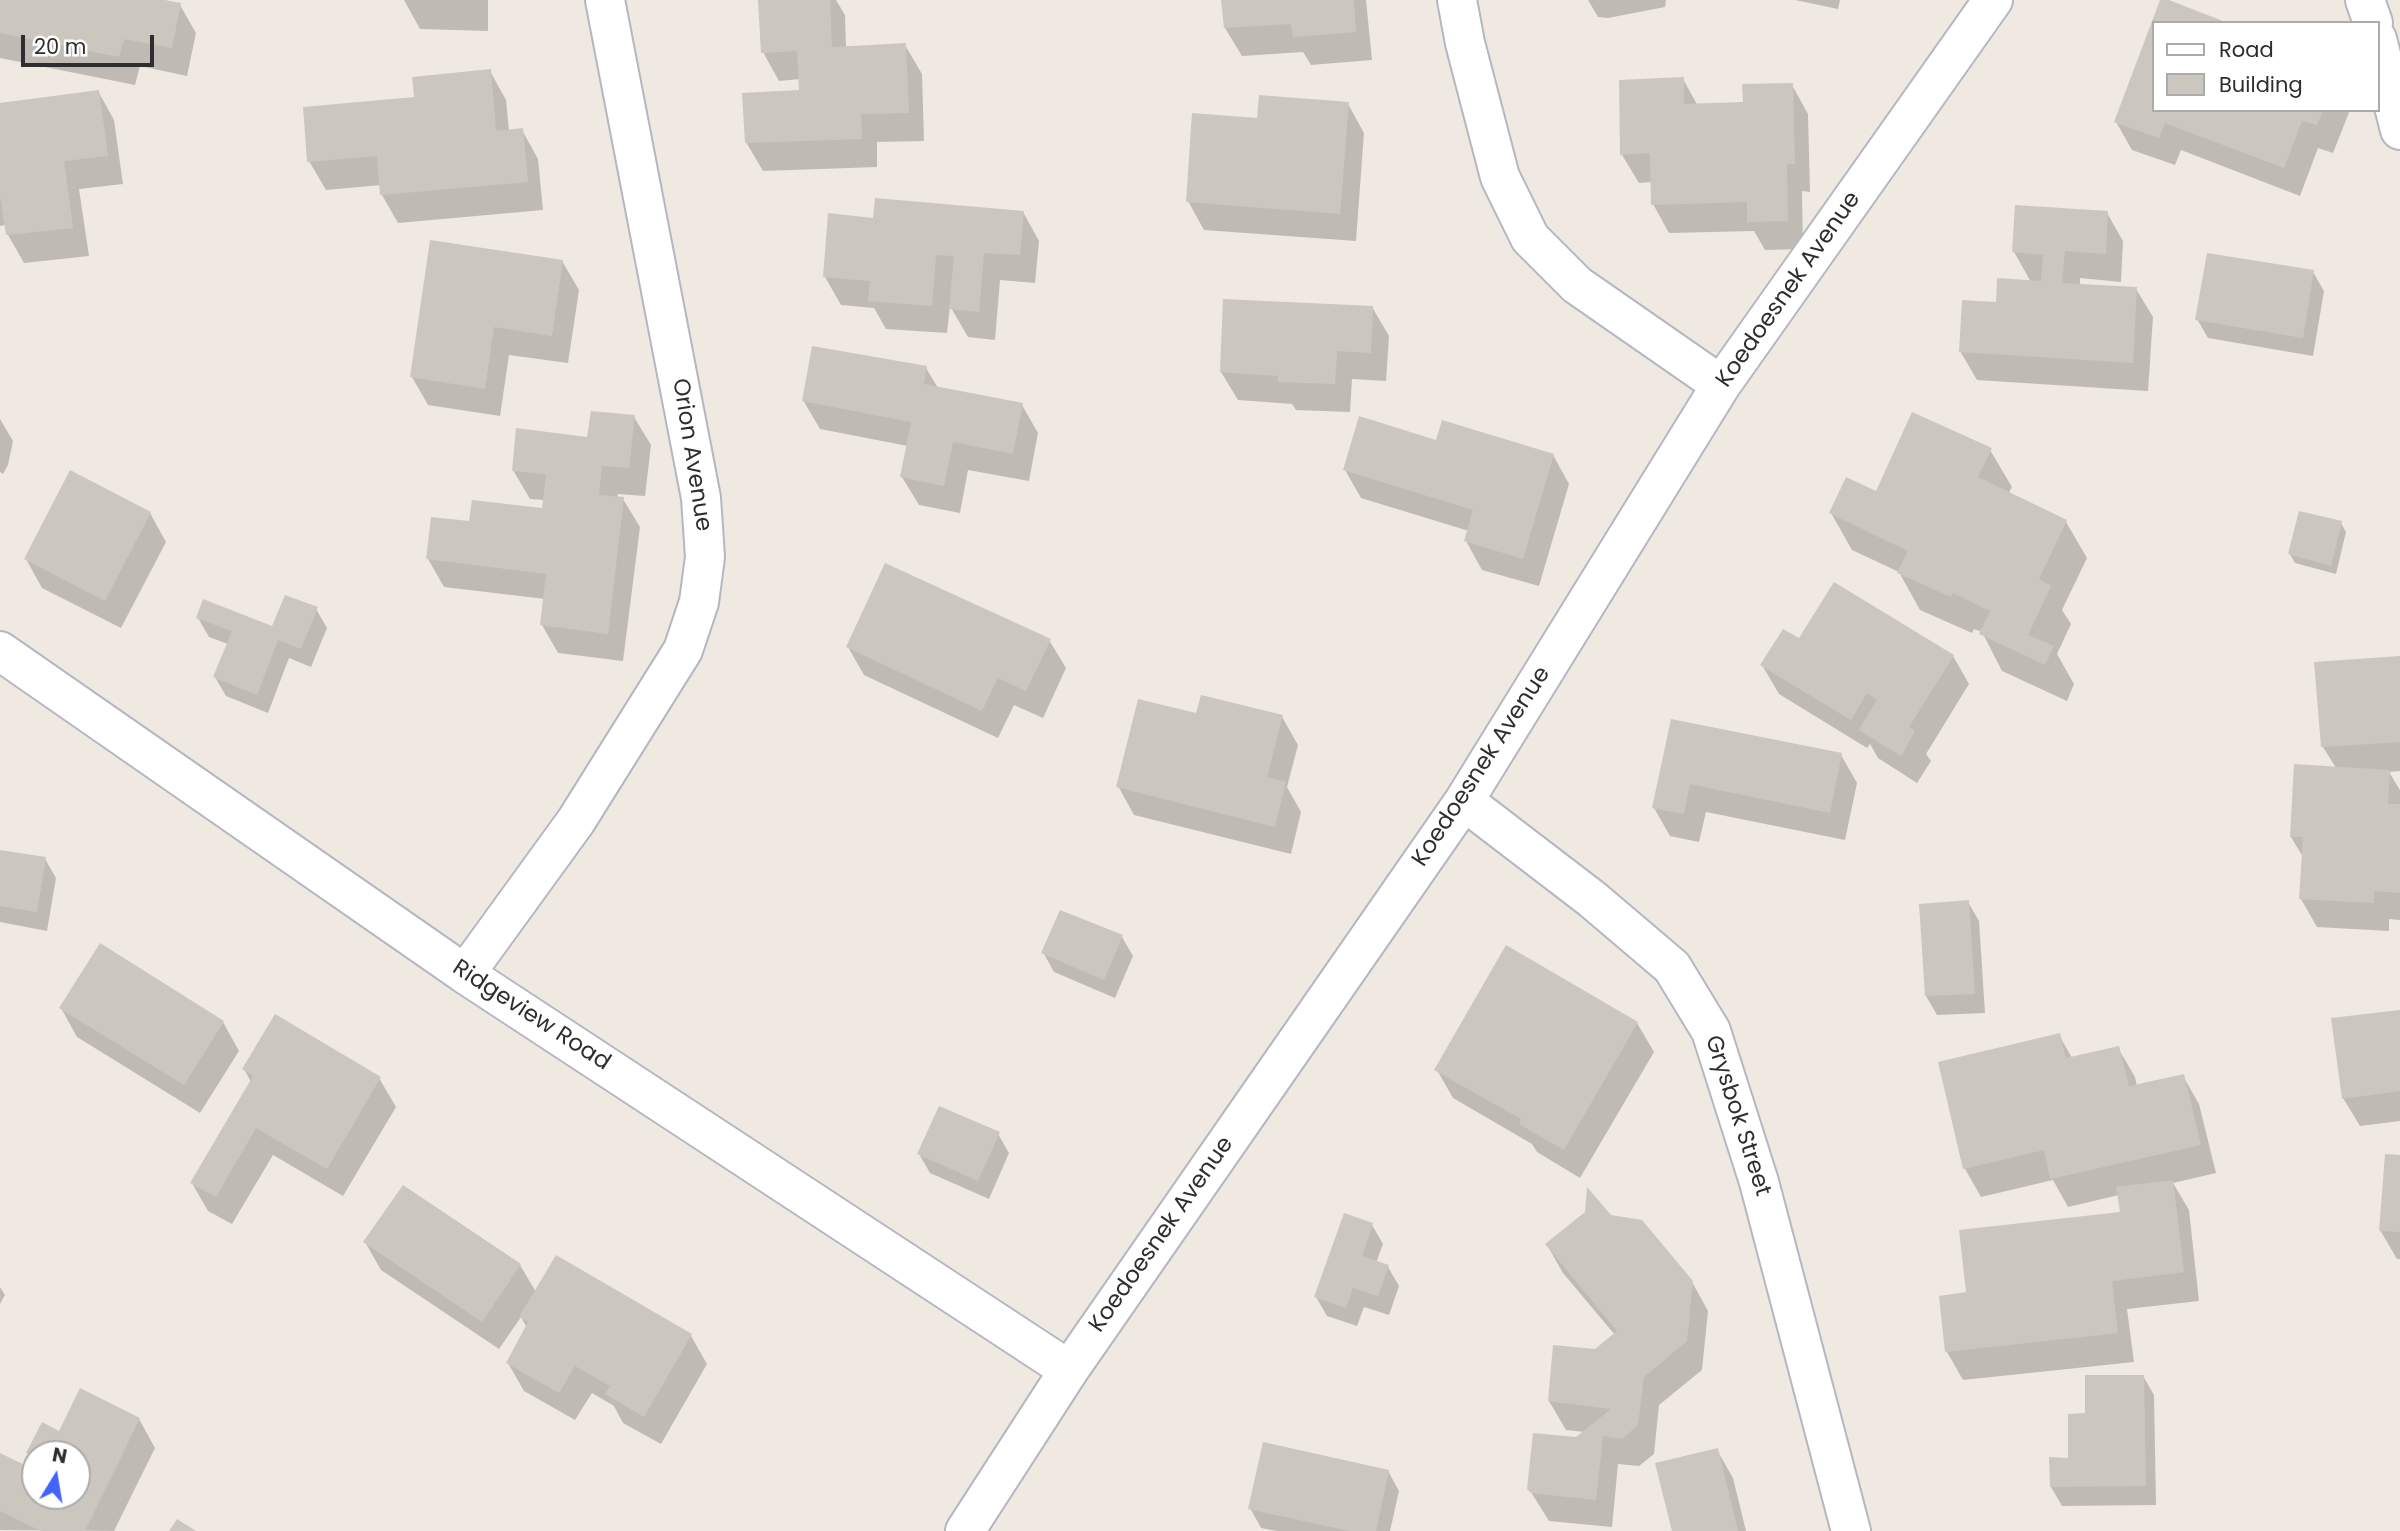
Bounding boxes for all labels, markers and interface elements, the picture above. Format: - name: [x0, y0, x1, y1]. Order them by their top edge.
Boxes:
- scale bar: [24, 21, 158, 65]
- legend: [2152, 21, 2379, 112]
- text: 20 m: [34, 32, 87, 61]
- text: Road: [2219, 35, 2274, 64]
- text: Building: [2219, 70, 2303, 99]
- street label: Koedoesnek Avenue: [1711, 187, 1867, 393]
- street label: Orion Avenue: [665, 377, 717, 533]
- street label: Koedoesnek Avenue: [1407, 662, 1557, 872]
- street label: Ridgeview Road: [447, 955, 615, 1077]
- street label: Grysbok Street: [1698, 1032, 1776, 1200]
- street label: Koedoesnek Avenue: [1084, 1132, 1240, 1338]
- north arrow: [21, 1440, 91, 1510]
- text: N: [50, 1441, 69, 1470]

